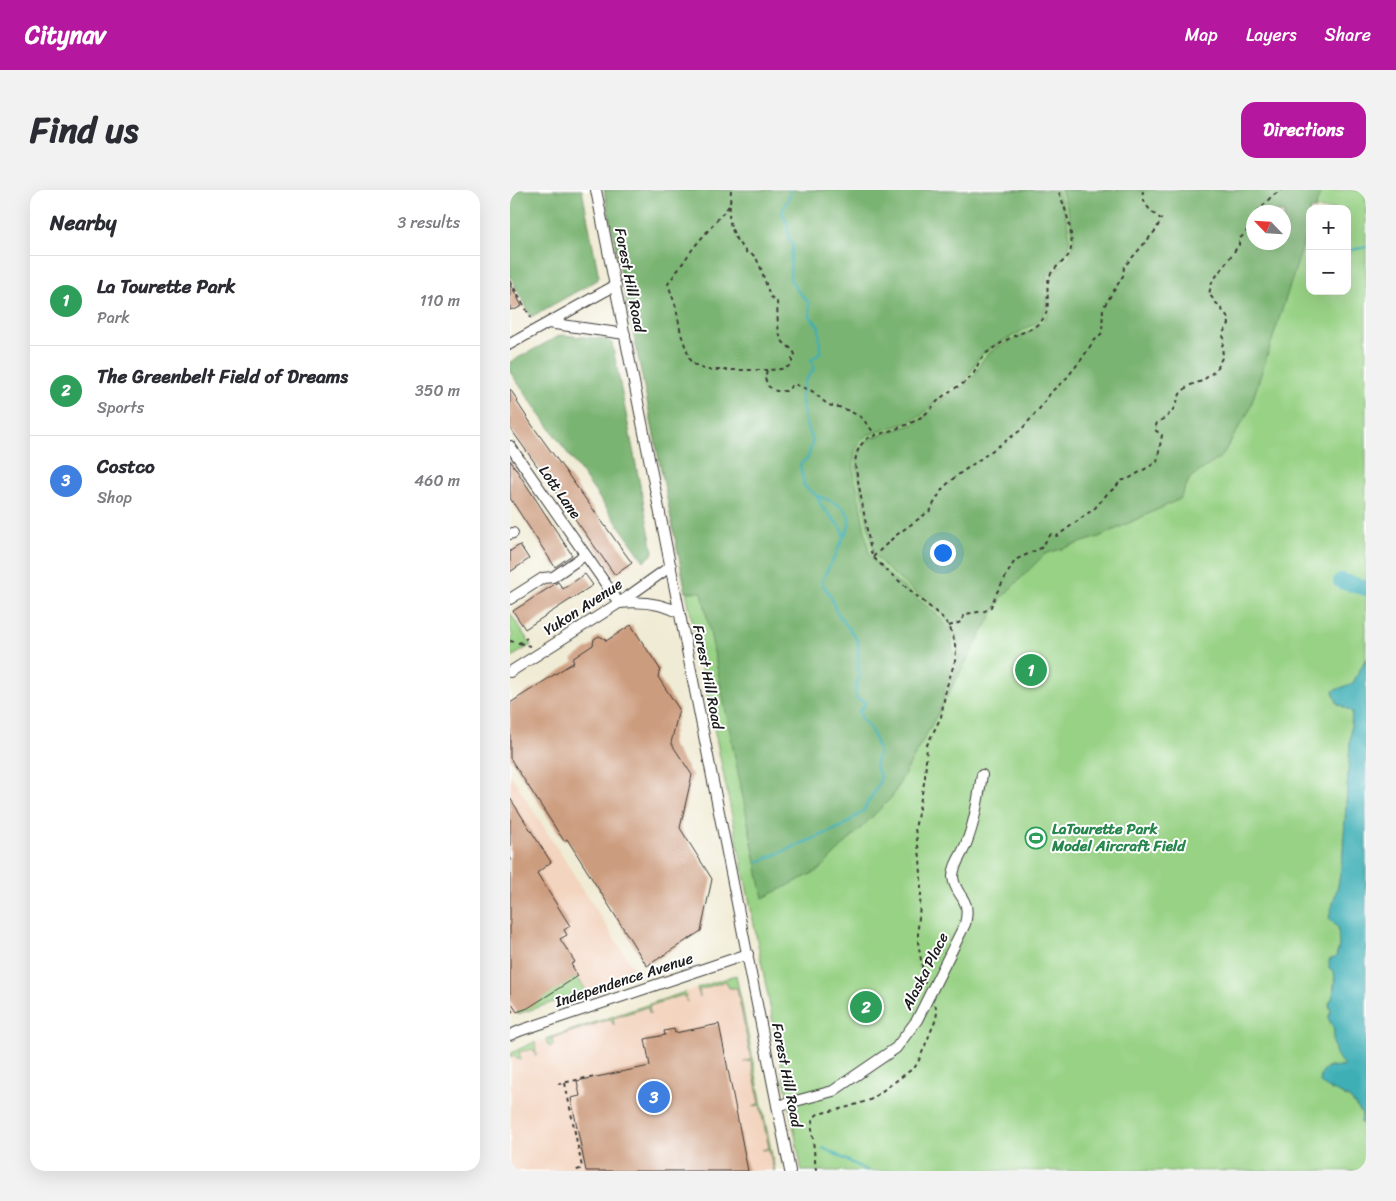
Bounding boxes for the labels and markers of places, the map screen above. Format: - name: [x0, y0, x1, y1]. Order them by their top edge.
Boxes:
- pin: 1: [1015, 651, 1047, 689]
- place label: LaTourette Park Model Aircraft Field: [1051, 816, 1186, 859]
- sports icon: LaTourette Park Model Aircraft Field: [1024, 826, 1048, 850]
- pin: 2: [850, 988, 882, 1026]
- pin: 3: [638, 1078, 670, 1116]

